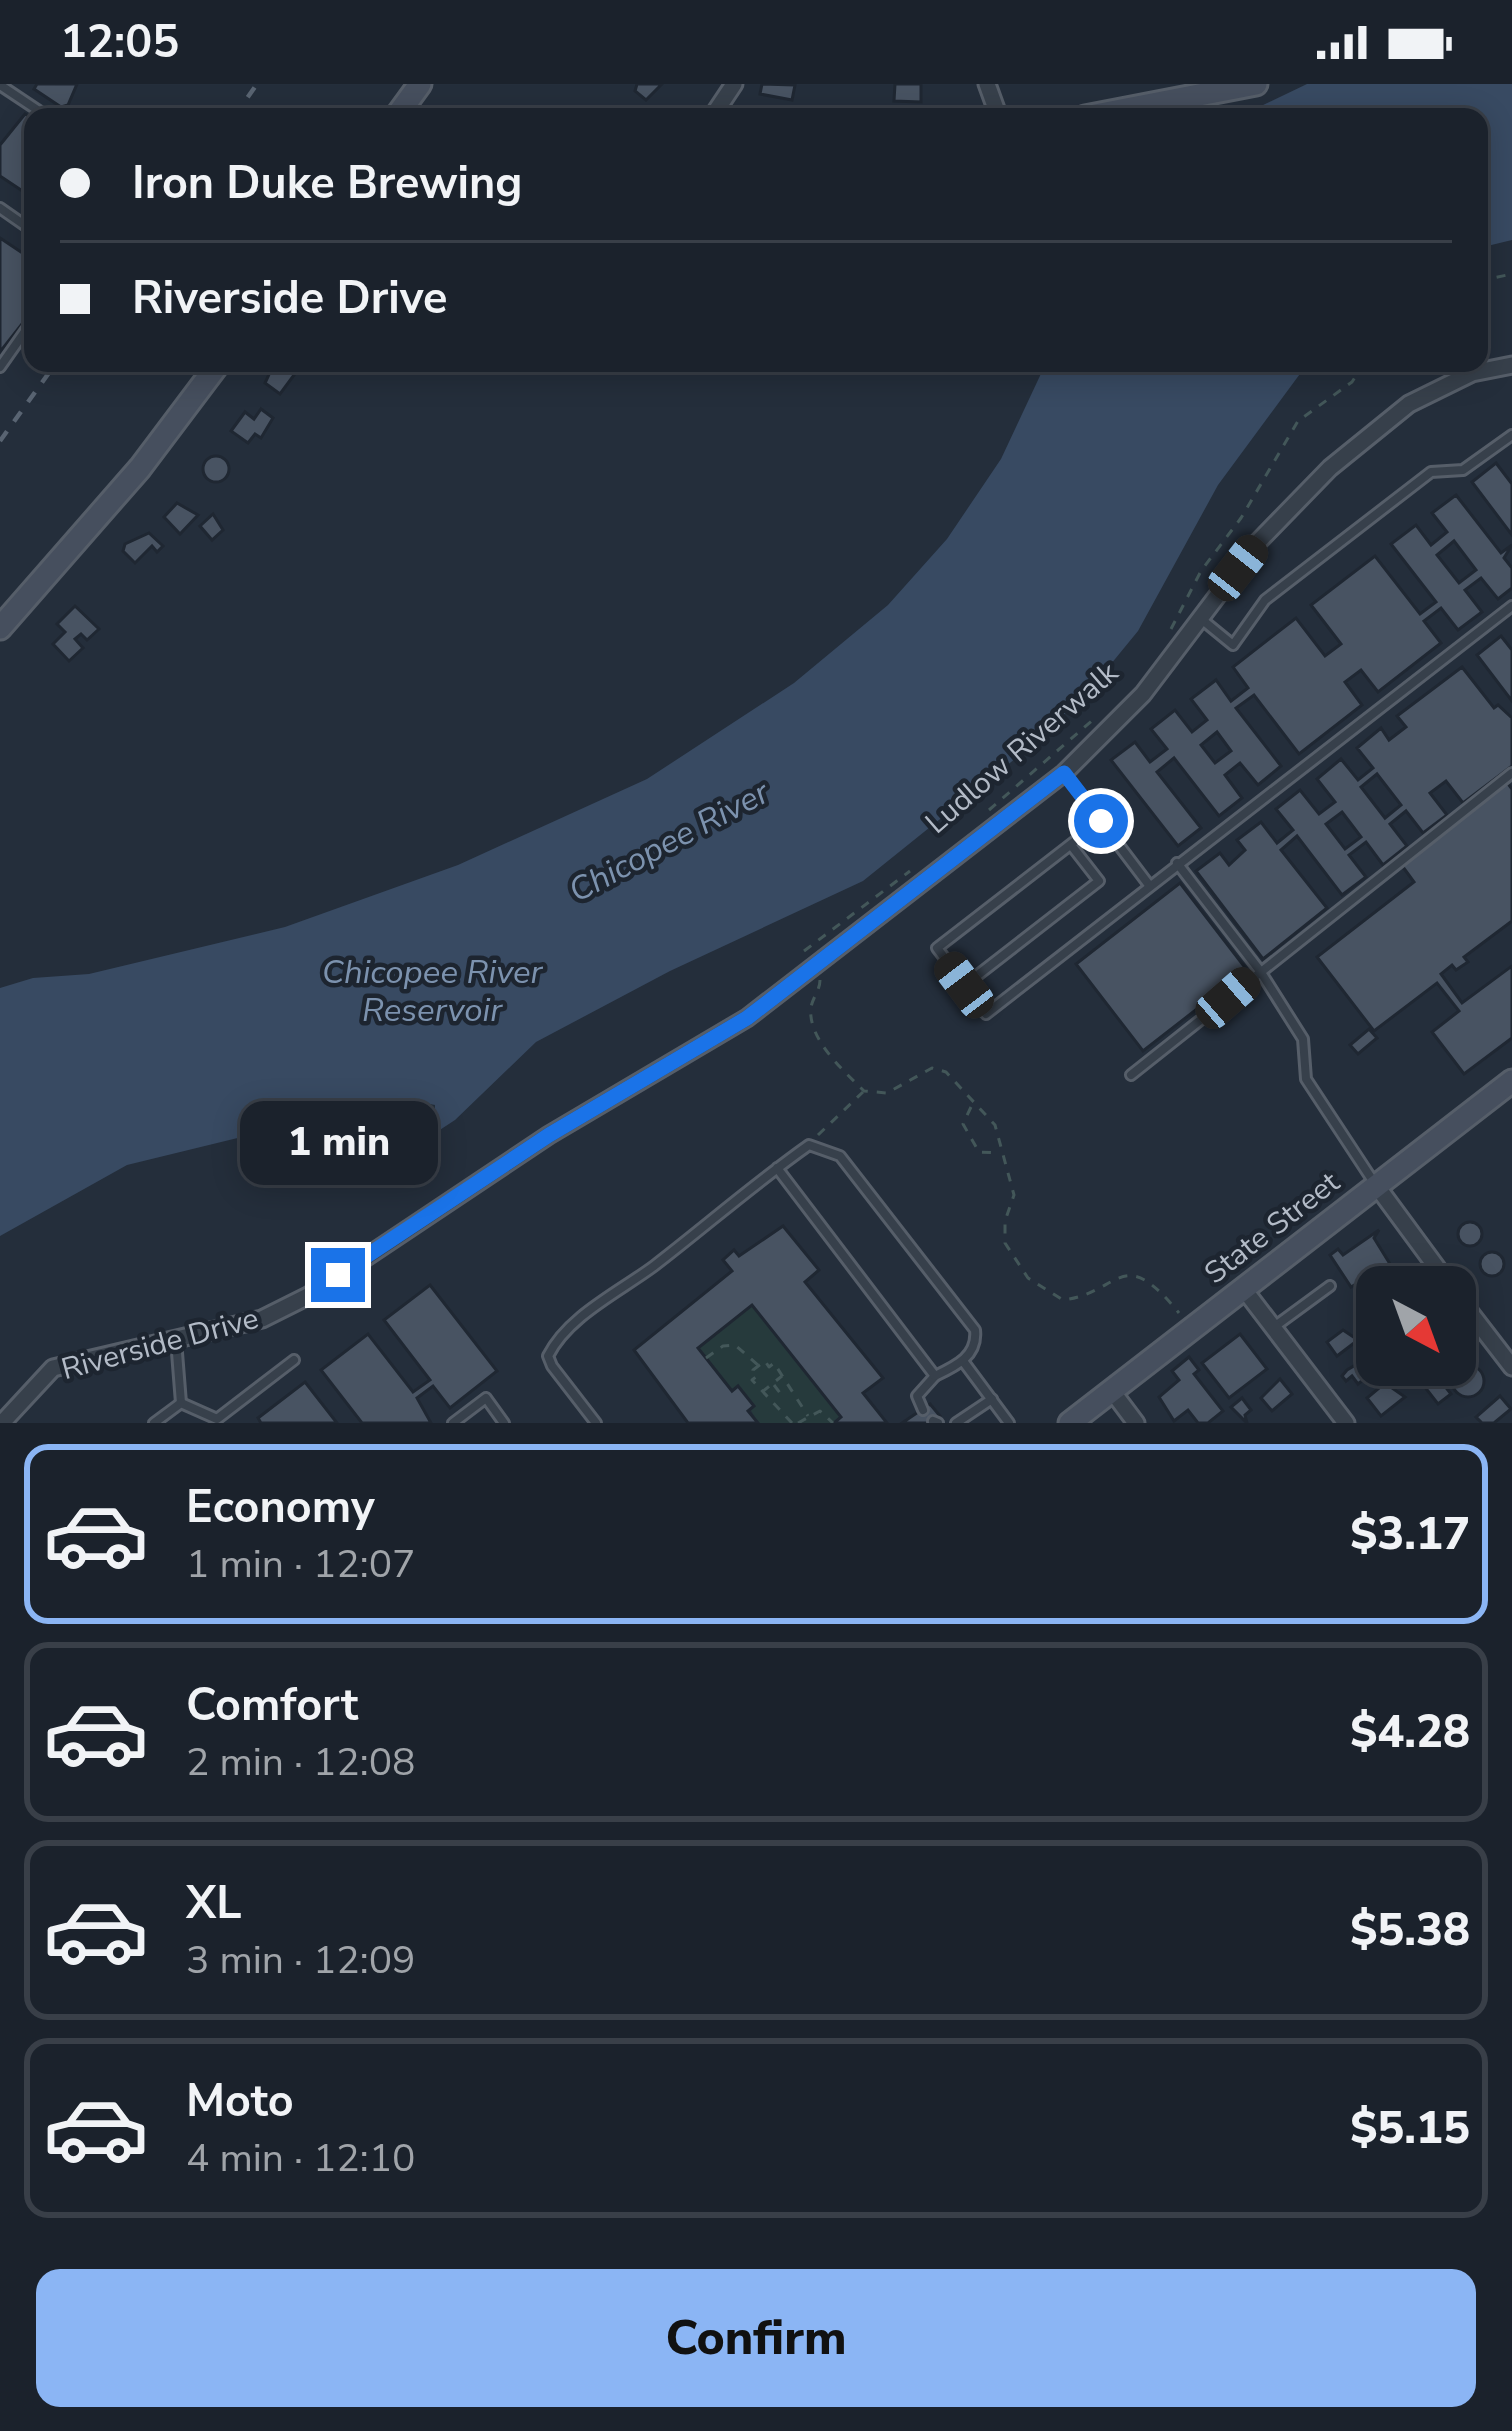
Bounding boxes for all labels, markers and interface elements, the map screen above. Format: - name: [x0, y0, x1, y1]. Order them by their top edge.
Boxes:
- text: 12:05: [60, 12, 179, 73]
- text: Iron Duke Brewing: [132, 153, 523, 214]
- text: Riverside Drive: [132, 268, 447, 329]
- car: [1202, 529, 1274, 607]
- street label: Ludlow Riverwalk: [917, 652, 1128, 843]
- water label: Chicopee River: [561, 770, 778, 914]
- route start: [1074, 794, 1128, 848]
- car: [928, 945, 1000, 1025]
- water label: Chicopee River Reservoir: [322, 950, 543, 1033]
- car: [1189, 961, 1267, 1035]
- callout: 1 min: [239, 1101, 437, 1185]
- text: 1 min: [288, 1116, 390, 1169]
- street label: State Street: [1196, 1162, 1348, 1294]
- route end: [311, 1248, 365, 1302]
- north arrow: [1356, 1266, 1476, 1386]
- map controls: [1356, 1266, 1476, 1386]
- street label: Riverside Drive: [57, 1298, 263, 1390]
- text: Economy: [186, 1477, 375, 1538]
- icon: car: [42, 1480, 150, 1588]
- text: $3.17: [1350, 1504, 1470, 1565]
- text: 1 min · 12:07: [186, 1538, 415, 1591]
- text: Comfort: [186, 1675, 358, 1736]
- icon: car: [42, 1678, 150, 1786]
- text: $4.28: [1350, 1702, 1470, 1763]
- text: 2 min · 12:08: [186, 1736, 415, 1789]
- text: XL: [186, 1873, 242, 1934]
- icon: car: [42, 1876, 150, 1984]
- text: $5.38: [1350, 1900, 1470, 1961]
- text: 3 min · 12:09: [186, 1934, 415, 1987]
- text: Moto: [186, 2071, 294, 2132]
- icon: car: [42, 2074, 150, 2182]
- text: $5.15: [1350, 2098, 1470, 2159]
- text: 4 min · 12:10: [186, 2132, 415, 2185]
- button: Confirm: [36, 2269, 1476, 2407]

